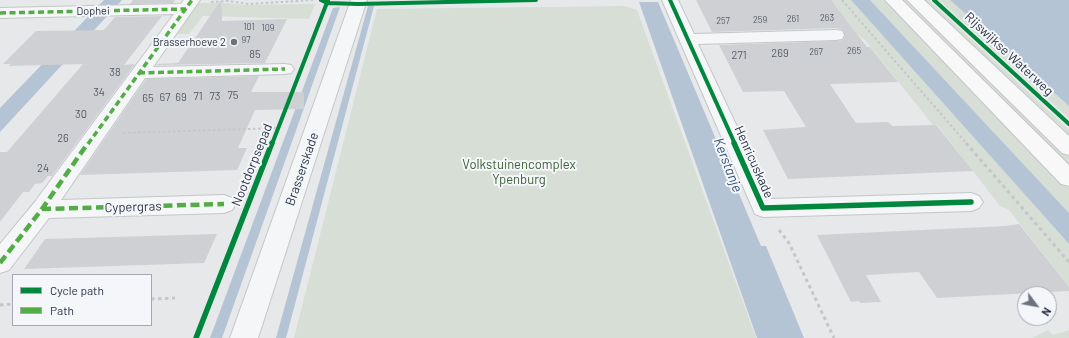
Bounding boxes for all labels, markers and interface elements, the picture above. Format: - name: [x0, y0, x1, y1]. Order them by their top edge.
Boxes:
- street label: Dophei: [76, 4, 110, 18]
- street label: Rijswijkse Waterweg: [961, 9, 1057, 99]
- house number: 263: [820, 13, 834, 23]
- house number: 261: [787, 14, 799, 24]
- house number: 259: [753, 15, 767, 25]
- house number: 257: [716, 16, 730, 26]
- house number: 101: [243, 22, 255, 32]
- house number: 109: [262, 23, 274, 33]
- place label: Brasserhoeve 2: [153, 35, 226, 49]
- house number: 97: [242, 35, 250, 45]
- marker: Brasserhoeve 2: [229, 37, 239, 47]
- house number: 269: [771, 46, 789, 60]
- house number: 265: [847, 46, 861, 56]
- house number: 85: [249, 47, 261, 61]
- house number: 267: [809, 47, 823, 57]
- house number: 271: [732, 48, 746, 62]
- house number: 38: [109, 65, 121, 79]
- house number: 34: [93, 85, 105, 99]
- house number: 75: [228, 88, 238, 102]
- house number: 71: [193, 89, 203, 103]
- house number: 73: [210, 89, 220, 103]
- house number: 67: [160, 90, 170, 104]
- house number: 69: [175, 90, 187, 104]
- house number: 65: [142, 91, 154, 105]
- house number: 30: [75, 107, 87, 121]
- street label: Nootdorpsepad: [228, 121, 276, 209]
- street label: Henricuskade: [731, 123, 777, 201]
- street label: Brasserskade: [282, 130, 322, 208]
- house number: 26: [57, 131, 69, 145]
- water label: Kerstanje: [710, 135, 746, 195]
- park label: Volkstuinencomplex Ypenburg: [462, 157, 576, 188]
- house number: 24: [37, 161, 49, 175]
- street label: Cypergras: [104, 198, 162, 216]
- legend: [12, 274, 152, 326]
- text: Cycle path: [50, 283, 104, 297]
- north arrow: [1017, 286, 1057, 326]
- text: Path: [50, 303, 74, 317]
- text: N: [1039, 306, 1054, 319]

